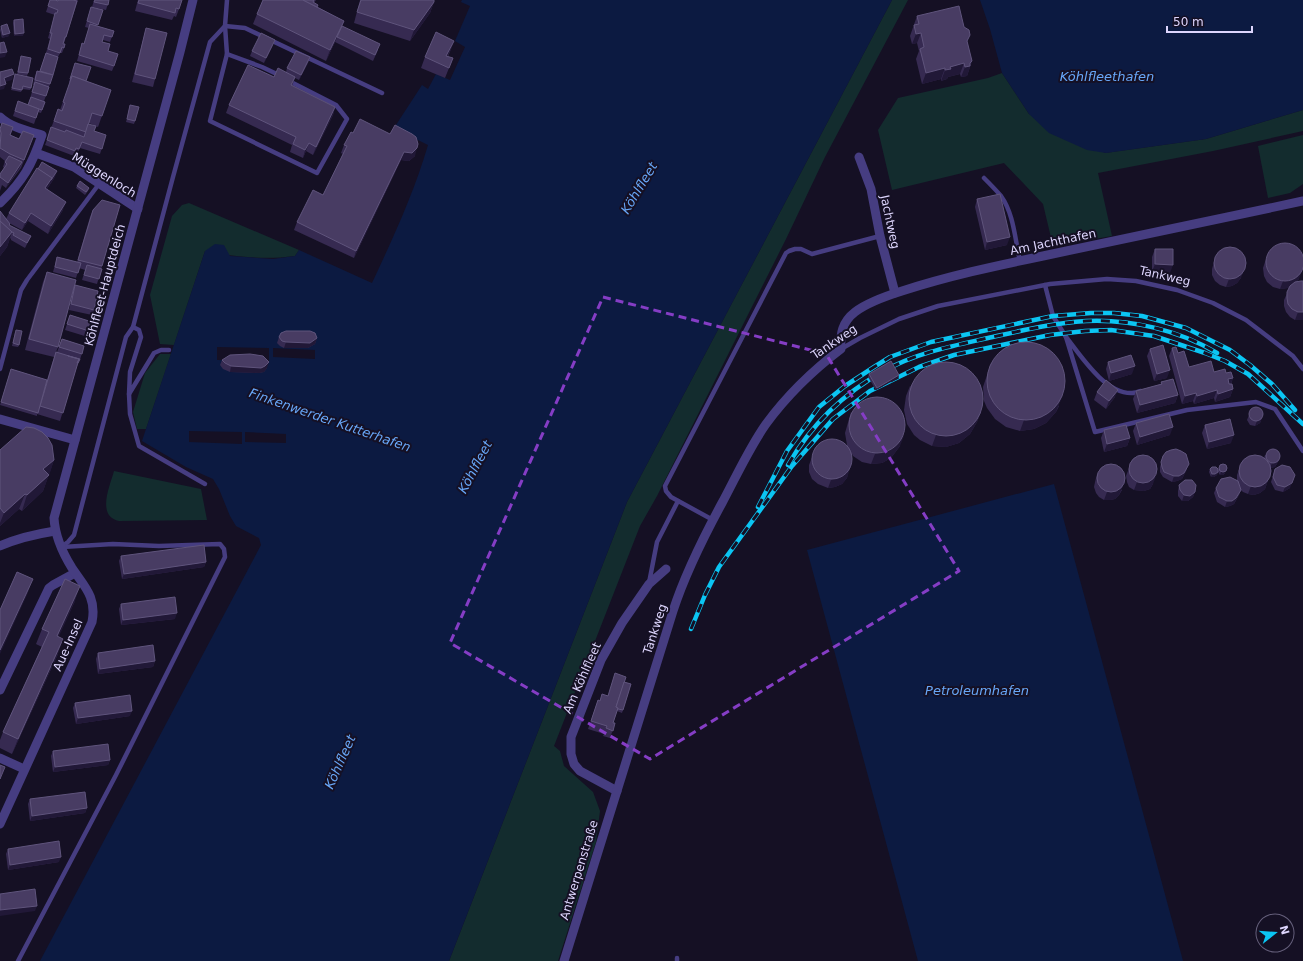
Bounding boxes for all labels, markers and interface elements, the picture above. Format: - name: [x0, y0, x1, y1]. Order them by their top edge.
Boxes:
- scale bar: [1167, 8, 1252, 34]
- text: 50 m: [1173, 15, 1204, 29]
- water label: Köhlfleethafen: [1060, 69, 1154, 84]
- street label: Müggenloch: [69, 150, 139, 200]
- water label: Köhlfleet: [618, 159, 661, 216]
- street label: Jachtweg: [877, 193, 903, 250]
- street label: Köhlfleet-Hauptdeich: [82, 222, 128, 348]
- street label: Am Jachthafen: [1009, 226, 1097, 258]
- street label: Tankweg: [1137, 263, 1192, 289]
- street label: Tankweg: [808, 322, 860, 363]
- water label: Finkenwerder Kutterhafen: [247, 385, 413, 455]
- water label: Köhlfleet: [455, 437, 496, 496]
- street label: Tankweg: [640, 602, 670, 657]
- street label: Aue-Insel: [50, 617, 86, 673]
- street label: Am Köhlfleet: [560, 640, 604, 716]
- water label: Petroleumhafen: [925, 683, 1029, 698]
- water label: Köhlfleet: [321, 732, 359, 791]
- street label: Antwerpenstraße: [557, 818, 601, 922]
- north arrow: [1255, 913, 1295, 953]
- text: N: [1277, 924, 1292, 937]

